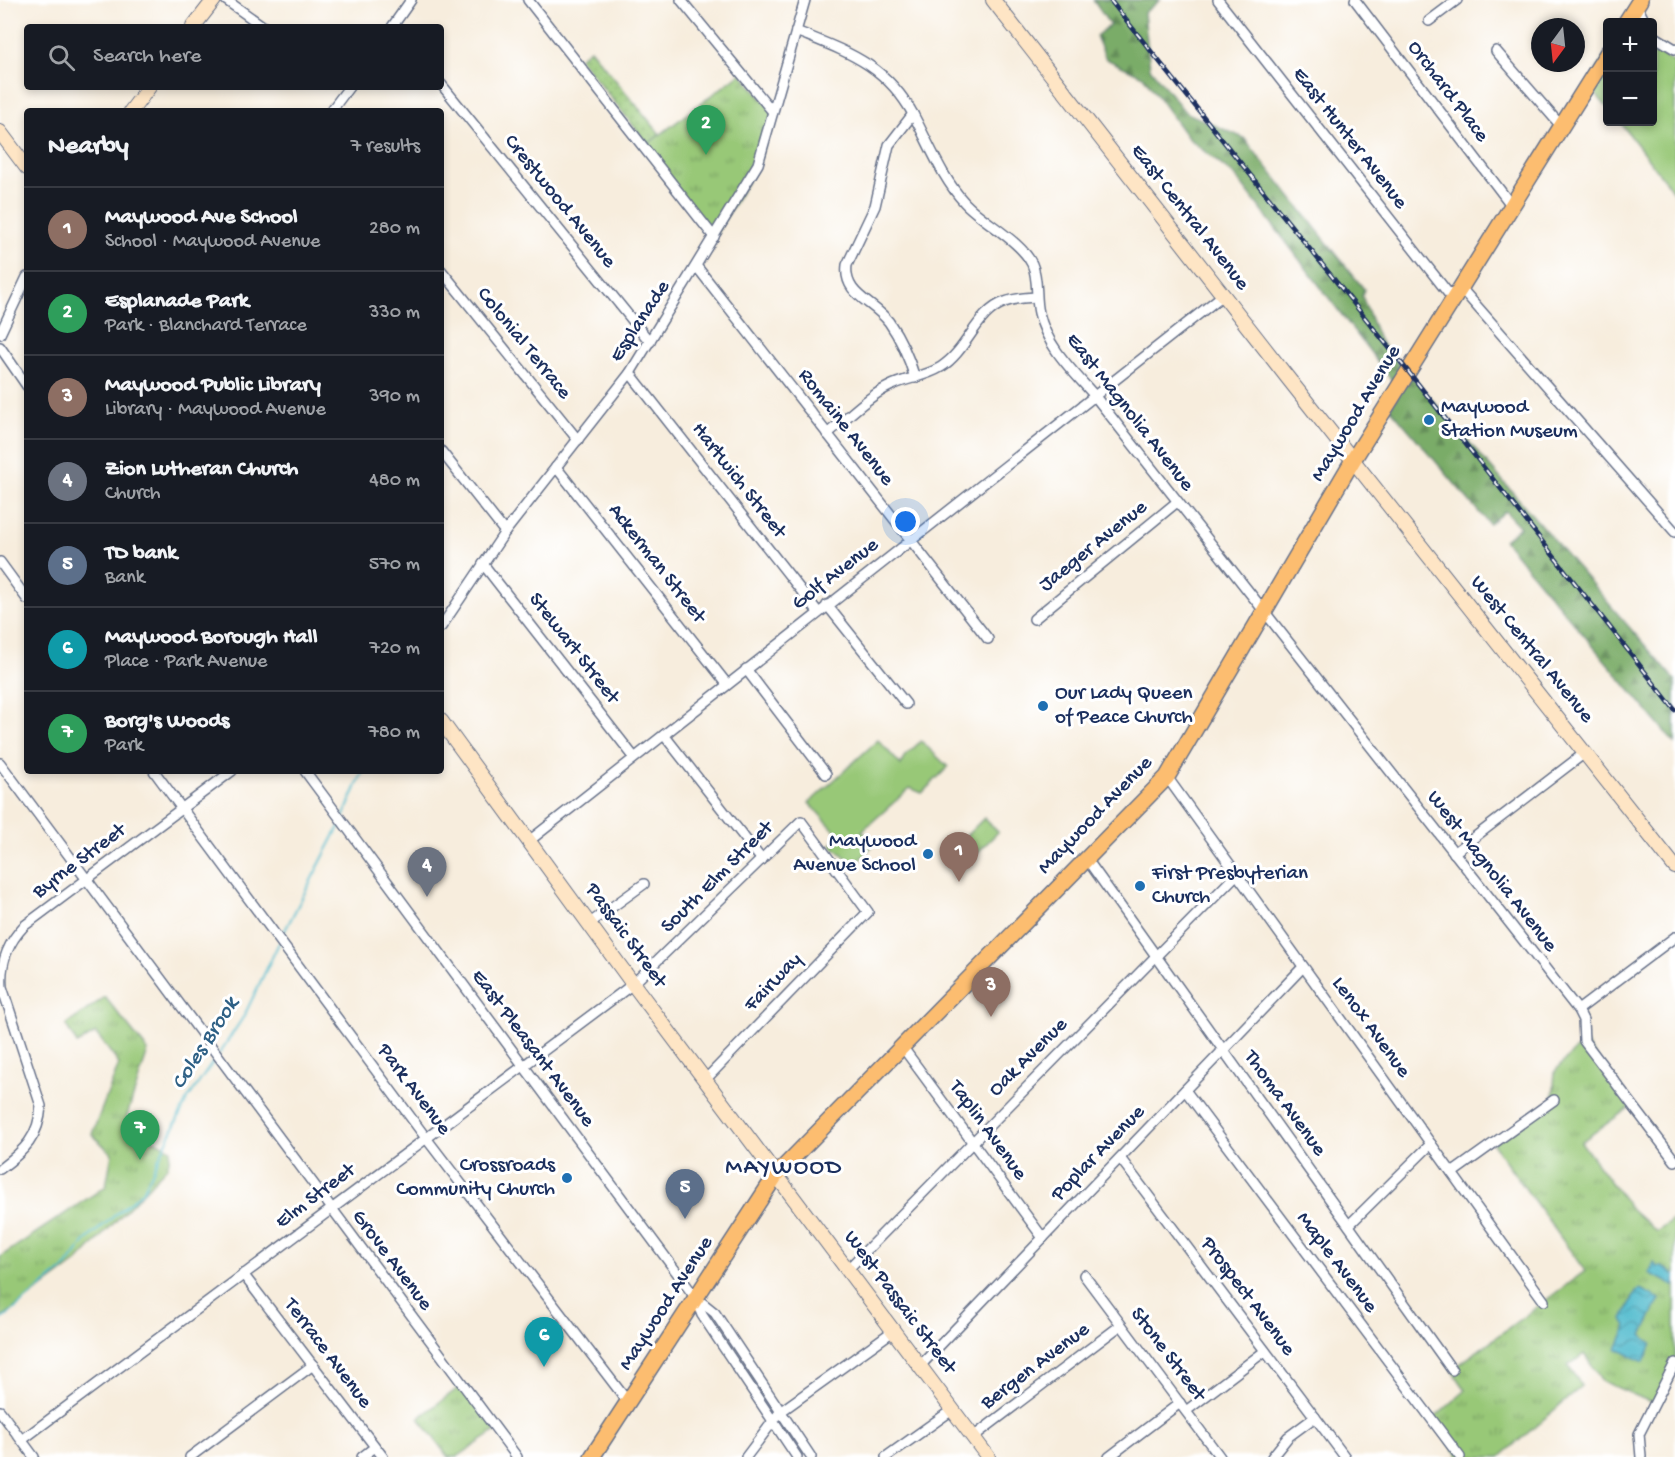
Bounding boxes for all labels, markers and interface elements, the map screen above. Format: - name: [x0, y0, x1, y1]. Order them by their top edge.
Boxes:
- north arrow: [1531, 18, 1585, 72]
- map controls: [1603, 18, 1657, 126]
- button: +: [1603, 18, 1657, 72]
- search box: [24, 24, 444, 90]
- street label: Orchard Place: [1401, 36, 1494, 149]
- icon: search: [45, 41, 78, 74]
- text: Search here: [93, 44, 201, 70]
- street label: East Hunter Avenue: [1286, 63, 1413, 216]
- button: −: [1603, 72, 1657, 126]
- pin: 2: [686, 106, 726, 155]
- street label: Crestwood Avenue: [498, 130, 621, 275]
- text: Nearby: [48, 132, 129, 163]
- text: 7 results: [351, 136, 420, 159]
- street label: East Central Avenue: [1124, 140, 1255, 297]
- text: Maywood Ave School: [105, 205, 298, 231]
- text: 1: [63, 218, 72, 241]
- text: 280 m: [369, 218, 420, 241]
- text: School · Maywood Avenue: [105, 231, 320, 254]
- street label: Esplanade: [605, 276, 677, 367]
- street label: Colonial Terrace: [470, 283, 577, 406]
- text: Esplanade Park: [105, 289, 249, 315]
- text: 2: [63, 302, 72, 325]
- text: 330 m: [369, 302, 420, 325]
- text: Park · Blanchard Terrace: [105, 315, 307, 338]
- street label: East Magnolia Avenue: [1059, 329, 1199, 498]
- street label: Maywood Avenue: [1306, 340, 1408, 487]
- street label: Romaine Avenue: [791, 364, 899, 493]
- text: Maywood Public Library: [105, 373, 321, 399]
- text: 3: [62, 386, 73, 409]
- text: 390 m: [369, 386, 420, 409]
- place label: Maywood Station Museum: [1441, 396, 1578, 445]
- text: Library · Maywood Avenue: [105, 399, 326, 422]
- marker: Maywood Station Museum: [1422, 413, 1436, 427]
- street label: Hartwich Street: [685, 418, 792, 546]
- text: Zion Lutheran Church: [105, 457, 298, 483]
- text: 4: [63, 470, 72, 493]
- text: 480 m: [369, 470, 420, 493]
- text: Church: [105, 483, 161, 506]
- street label: Jaeger Avenue: [1035, 495, 1154, 598]
- street label: Ackerman Street: [602, 499, 712, 631]
- your location: [891, 507, 920, 536]
- street label: Golf Avenue: [788, 533, 885, 617]
- text: TD bank: [105, 541, 177, 567]
- text: 5: [62, 554, 73, 577]
- text: 570 m: [369, 554, 420, 577]
- text: Bank: [105, 567, 145, 590]
- street label: West Central Avenue: [1464, 571, 1599, 730]
- street label: Stewart Street: [522, 588, 626, 711]
- text: Maywood Borough Hall: [105, 625, 318, 651]
- text: 6: [62, 638, 73, 661]
- text: 720 m: [370, 638, 420, 661]
- text: Place · Park Avenue: [105, 651, 267, 674]
- place label: Our Lady Queen of Peace Church: [1055, 682, 1193, 731]
- marker: Our Lady Queen of Peace Church: [1036, 699, 1050, 713]
- text: Borg's Woods: [105, 709, 229, 735]
- text: 7: [62, 722, 73, 745]
- text: 780 m: [368, 722, 420, 745]
- text: Park: [105, 735, 143, 758]
- street label: Maywood Avenue: [1033, 751, 1160, 880]
- street label: West Magnolia Avenue: [1420, 786, 1563, 959]
- street label: South Elm Street: [657, 815, 781, 939]
- street label: Byrne Street: [28, 817, 134, 906]
- place label: Maywood Avenue School: [793, 830, 918, 879]
- pin: 1: [940, 832, 978, 882]
- marker: Maywood Avenue School: [921, 847, 935, 861]
- pin: 4: [408, 848, 446, 897]
- place label: First Presbyterian Church: [1151, 862, 1308, 911]
- street label: Passaic Street: [578, 878, 673, 995]
- marker: First Presbyterian Church: [1133, 879, 1147, 893]
- street label: Fairway: [739, 948, 808, 1019]
- street label: East Pleasant Avenue: [465, 965, 600, 1134]
- pin: 3: [972, 968, 1010, 1017]
- street label: Lenox Avenue: [1325, 973, 1416, 1084]
- water label: Coles Brook: [167, 991, 247, 1095]
- street label: Oak Avenue: [984, 1012, 1075, 1103]
- street label: Park Avenue: [370, 1038, 456, 1142]
- street label: Thoma Avenue: [1237, 1045, 1332, 1163]
- street label: Taplin Avenue: [942, 1075, 1032, 1187]
- street label: Poplar Avenue: [1046, 1100, 1152, 1208]
- pin: 7: [120, 1110, 160, 1160]
- place label: Crossroads Community Church: [396, 1154, 556, 1203]
- district label: MAYWOOD: [725, 1154, 843, 1183]
- street label: Elm Street: [271, 1157, 363, 1235]
- pin: 5: [666, 1170, 704, 1219]
- marker: Crossroads Community Church: [560, 1171, 574, 1185]
- street label: Grove Avenue: [345, 1206, 438, 1317]
- street label: Maple Avenue: [1290, 1207, 1383, 1319]
- street label: West Passaic Street: [837, 1226, 962, 1382]
- street label: Maywood Avenue: [614, 1231, 720, 1376]
- street label: Prospect Avenue: [1193, 1232, 1301, 1362]
- street label: Terrace Avenue: [277, 1293, 377, 1415]
- street label: Stone Street: [1124, 1303, 1212, 1409]
- street label: Bergen Avenue: [976, 1317, 1096, 1417]
- pin: 6: [524, 1318, 564, 1367]

